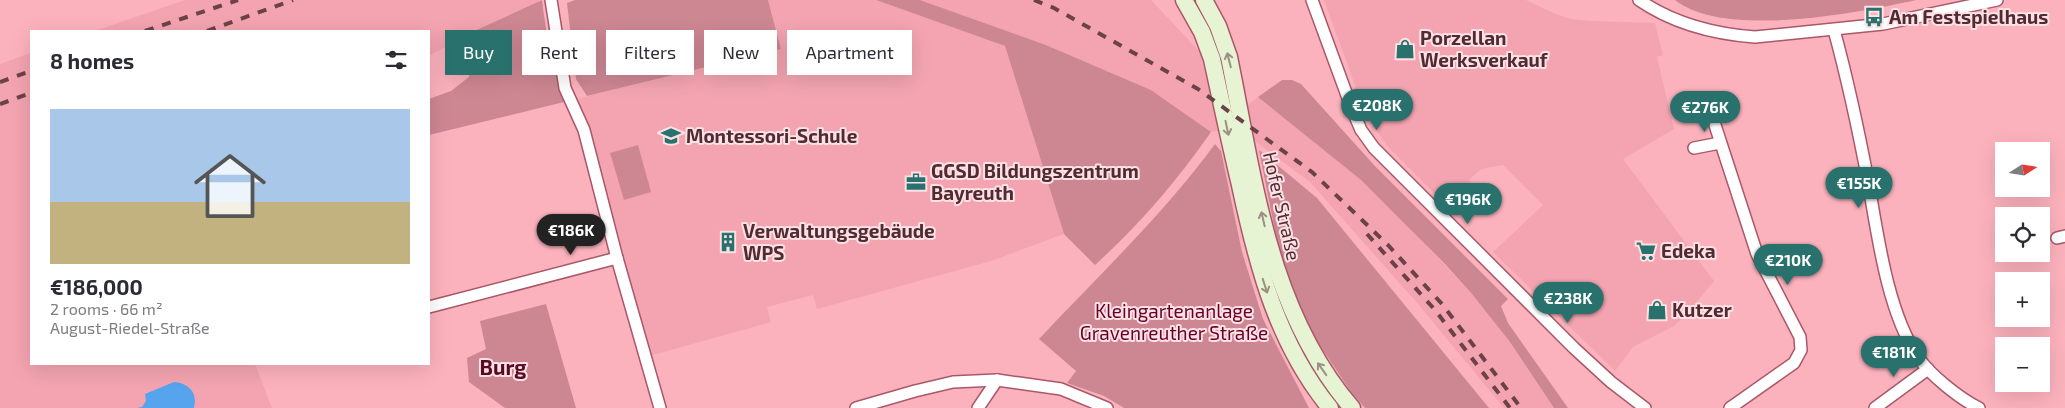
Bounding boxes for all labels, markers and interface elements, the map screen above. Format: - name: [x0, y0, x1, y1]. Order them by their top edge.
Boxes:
- place label: Am Festspielhaus: [1889, 5, 2048, 28]
- bus stop icon: Am Festspielhaus: [1863, 6, 1885, 28]
- place label: Porzellan Werksverkauf: [1420, 26, 1549, 71]
- chip: Buy: [445, 30, 512, 75]
- chip: Rent: [522, 30, 596, 75]
- chip: Filters: [606, 30, 694, 75]
- chip: New: [704, 30, 777, 75]
- chip: Apartment: [787, 30, 912, 75]
- shop icon: Porzellan Werksverkauf: [1394, 38, 1416, 60]
- icon: filters: [382, 46, 410, 74]
- text: 8 homes: [50, 48, 134, 73]
- one-way arrow: [1224, 52, 1234, 68]
- pin: €208K: [1342, 88, 1412, 131]
- pin: €276K: [1670, 90, 1740, 133]
- text: €208K: [1352, 95, 1402, 114]
- text: €276K: [1681, 97, 1729, 116]
- one-way arrow: [1223, 120, 1232, 136]
- place label: Montessori-Schule: [686, 124, 858, 147]
- school or university icon: Montessori-Schule: [660, 125, 682, 147]
- icon: home: [185, 141, 275, 231]
- north arrow: [1995, 142, 2050, 198]
- map controls: [1995, 142, 2050, 392]
- street label: Hofer Straße: [1259, 149, 1306, 263]
- place label: GGSD Bildungszentrum Bayreuth: [931, 159, 1139, 205]
- pin: €155K: [1824, 166, 1894, 209]
- office icon: GGSD Bildungszentrum Bayreuth: [905, 171, 927, 193]
- text: €155K: [1837, 173, 1882, 192]
- pin: €196K: [1433, 182, 1503, 225]
- text: €196K: [1445, 189, 1491, 208]
- button: locate: [1995, 207, 2050, 262]
- one-way arrow: [1258, 211, 1267, 227]
- pin: €186K: [536, 214, 606, 256]
- place label: Verwaltungsgebäude WPS: [743, 219, 935, 264]
- text: €186K: [548, 220, 594, 239]
- building icon: Verwaltungsgebäude WPS: [717, 231, 739, 253]
- place label: Edeka: [1661, 239, 1716, 262]
- supermarket icon: Edeka: [1635, 240, 1657, 262]
- pin: €210K: [1753, 244, 1823, 286]
- text: €210K: [1765, 250, 1811, 269]
- button: +: [1995, 272, 2050, 327]
- text: €186,000: [50, 274, 143, 299]
- one-way arrow: [1261, 278, 1271, 294]
- pin: €238K: [1533, 282, 1603, 324]
- text: €238K: [1544, 288, 1592, 307]
- place label: Kutzer: [1672, 298, 1732, 321]
- text: 2 rooms · 66 m²: [50, 299, 163, 318]
- park label: Kleingartenanlage Gravenreuther Straße: [1080, 299, 1268, 344]
- shop icon: Kutzer: [1646, 299, 1668, 321]
- text: August-Riedel-Straße: [50, 318, 210, 337]
- pin: €181K: [1859, 336, 1929, 378]
- button: −: [1995, 337, 2050, 392]
- text: €181K: [1872, 342, 1916, 361]
- district label: Burg: [479, 354, 527, 379]
- one-way arrow: [1317, 362, 1327, 376]

